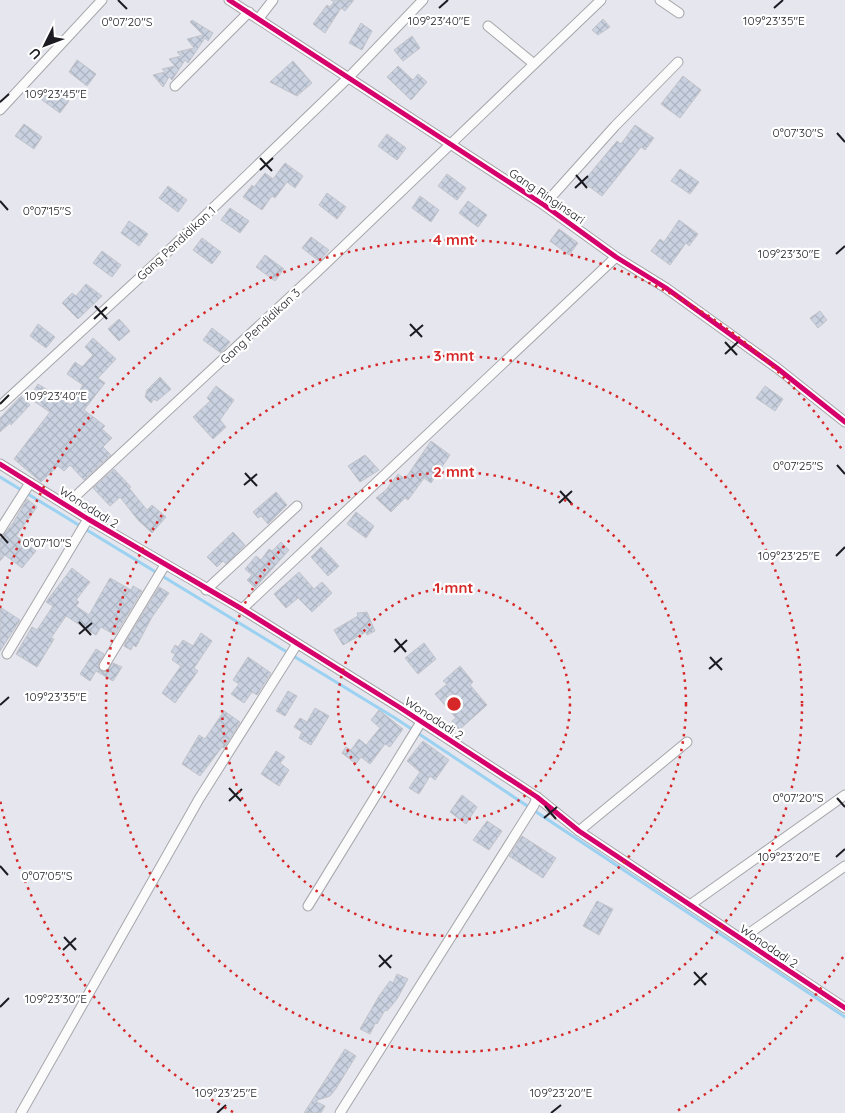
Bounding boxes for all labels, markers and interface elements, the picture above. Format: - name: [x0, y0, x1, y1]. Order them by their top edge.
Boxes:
- text: 109°23'40"E: [408, 13, 470, 28]
- text: 109°23'35"E: [743, 13, 805, 28]
- text: 0°07'20"S: [101, 14, 153, 29]
- north arrow: [20, 20, 70, 70]
- text: U: [25, 44, 45, 63]
- text: 109°23'45"E: [25, 86, 87, 101]
- text: 0°07'30"S: [773, 125, 824, 140]
- street label: Gang Ringinsari: [506, 165, 588, 227]
- text: 0°07'15"S: [23, 203, 71, 218]
- street label: Gang Pendidikan 1: [134, 203, 218, 283]
- text: 4 mnt: [433, 230, 475, 249]
- text: 109°23'30"E: [758, 246, 820, 261]
- street label: Gang Pendidikan 3: [217, 285, 303, 367]
- text: 3 mnt: [433, 346, 475, 365]
- text: 109°23'40"E: [25, 388, 87, 403]
- text: 0°07'25"S: [773, 458, 824, 473]
- text: 2 mnt: [433, 462, 475, 481]
- street label: Wonodadi 2: [57, 483, 122, 531]
- text: 0°07'10"S: [23, 535, 72, 550]
- text: 109°23'25"E: [758, 548, 820, 563]
- text: 1 mnt: [435, 578, 473, 597]
- text: 109°23'35"E: [25, 689, 87, 704]
- street label: Wonodadi 2: [402, 693, 467, 743]
- centre of rings: [445, 695, 463, 713]
- text: 0°07'20"S: [772, 790, 824, 805]
- text: 109°23'20"E: [758, 849, 821, 864]
- text: 0°07'05"S: [21, 868, 73, 883]
- street label: Wonodadi 2: [737, 921, 801, 971]
- text: 109°23'30"E: [25, 991, 87, 1006]
- text: 109°23'25"E: [195, 1085, 257, 1100]
- text: 109°23'20"E: [530, 1085, 593, 1100]

